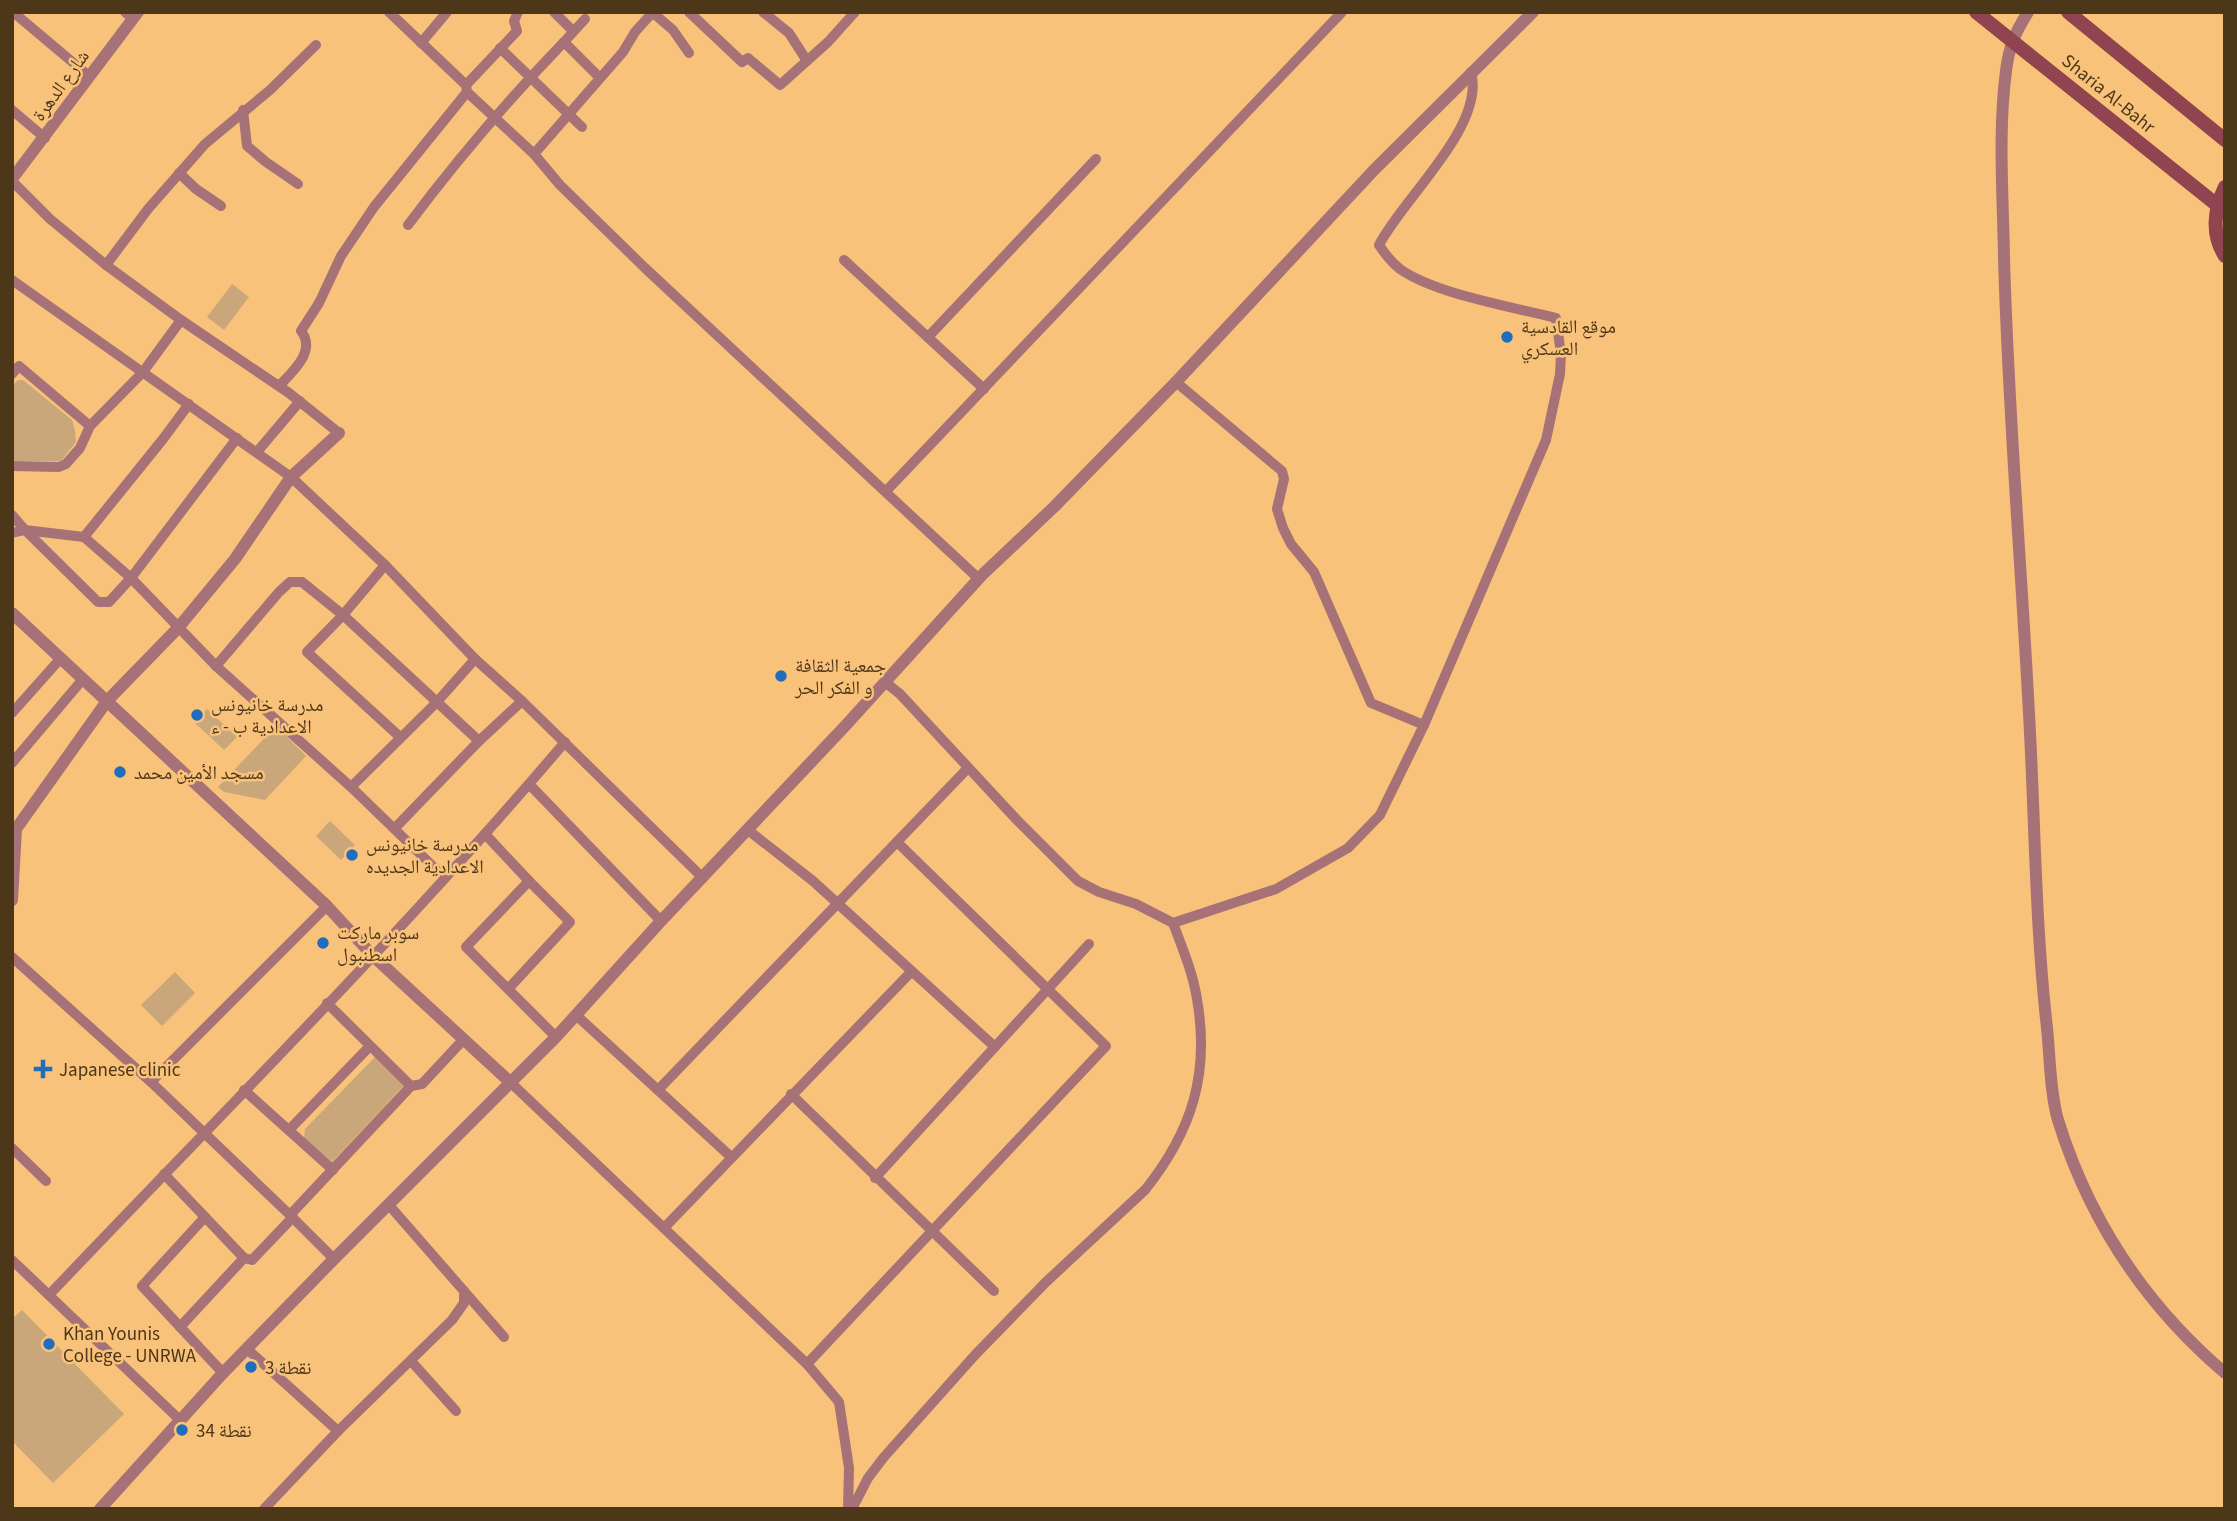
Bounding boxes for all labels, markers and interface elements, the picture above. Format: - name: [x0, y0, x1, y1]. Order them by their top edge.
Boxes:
- street label: شارع الدهرة: [26, 45, 96, 127]
- street label: Sharia Al-Bahr: [2055, 48, 2161, 141]
- place label: موقع القادسية العسكري: [1521, 314, 1616, 364]
- marker: موقع القادسية العسكري: [1499, 329, 1515, 345]
- place label: جمعية الثقافة و الفكر الحر: [794, 653, 886, 702]
- marker: جمعية الثقافة و الفكر الحر: [773, 668, 789, 684]
- place label: مدرسة خانيونس الاعدادية ب - ء: [211, 692, 323, 741]
- marker: مدرسة خانيونس الاعدادية ب - ء: [189, 707, 205, 723]
- place label: مسجد الأمين محمد: [134, 760, 264, 787]
- marker: مسجد الأمين محمد: [112, 764, 128, 780]
- place label: مدرسة خانيونس الاعدادية الجديده: [366, 832, 484, 881]
- marker: مدرسة خانيونس الاعدادية الجديده: [344, 847, 360, 863]
- place label: سوبر ماركت اسطنبول: [337, 920, 419, 969]
- marker: سوبر ماركت اسطنبول: [315, 935, 331, 951]
- place label: Japanese clinic: [59, 1057, 181, 1084]
- marker: Japanese clinic: [33, 1059, 53, 1079]
- place label: Khan Younis College - UNRWA: [63, 1321, 197, 1370]
- marker: Khan Younis College - UNRWA: [41, 1336, 57, 1352]
- place label: نقطة 3: [265, 1355, 311, 1382]
- marker: نقطة 3: [243, 1359, 259, 1375]
- place label: نقطة 34: [196, 1418, 252, 1445]
- marker: نقطة 34: [174, 1422, 190, 1438]

